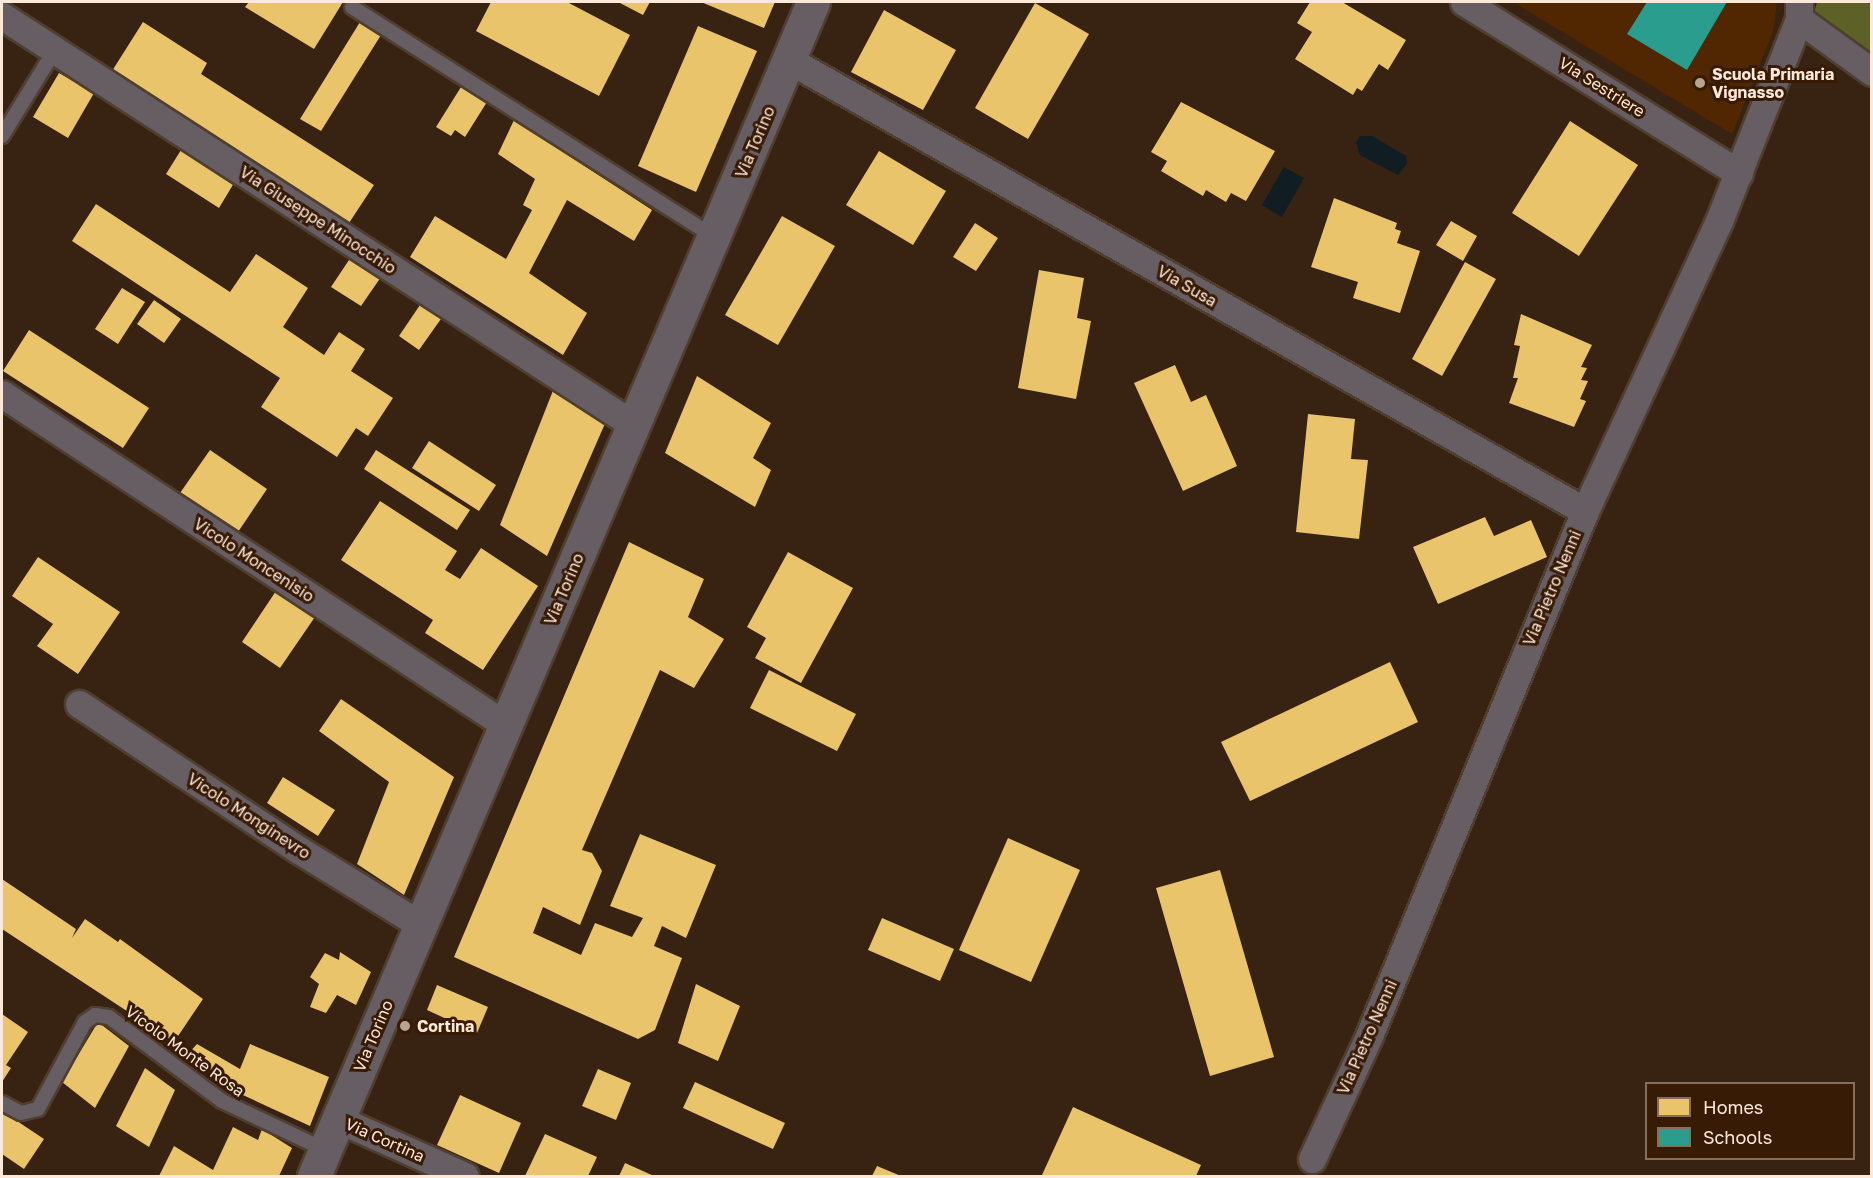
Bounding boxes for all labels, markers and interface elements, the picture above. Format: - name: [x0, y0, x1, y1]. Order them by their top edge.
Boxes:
- street label: Via Sestriere: [1556, 53, 1648, 121]
- place label: Scuola Primaria Vignasso: [1712, 64, 1834, 102]
- marker: Scuola Primaria Vignasso: [1693, 76, 1707, 90]
- street label: Via Torino: [731, 103, 779, 181]
- street label: Via Giuseppe Minocchio: [236, 162, 400, 278]
- street label: Via Susa: [1154, 261, 1220, 311]
- street label: Vicolo Moncenisio: [190, 514, 318, 606]
- street label: Via Pietro Nenni: [1519, 527, 1585, 649]
- street label: Via Torino: [540, 550, 588, 628]
- street label: Vicolo Monginevro: [184, 769, 314, 863]
- street label: Via Pietro Nenni: [1333, 977, 1401, 1097]
- street label: Via Torino: [349, 997, 397, 1075]
- street label: Vicolo Monte Rosa: [122, 1001, 248, 1101]
- place label: Cortina: [417, 1016, 474, 1036]
- marker: Cortina: [398, 1019, 412, 1033]
- legend: [1645, 1082, 1855, 1160]
- text: Homes: [1703, 1096, 1763, 1118]
- street label: Via Cortina: [342, 1114, 428, 1166]
- text: Schools: [1703, 1126, 1772, 1148]

